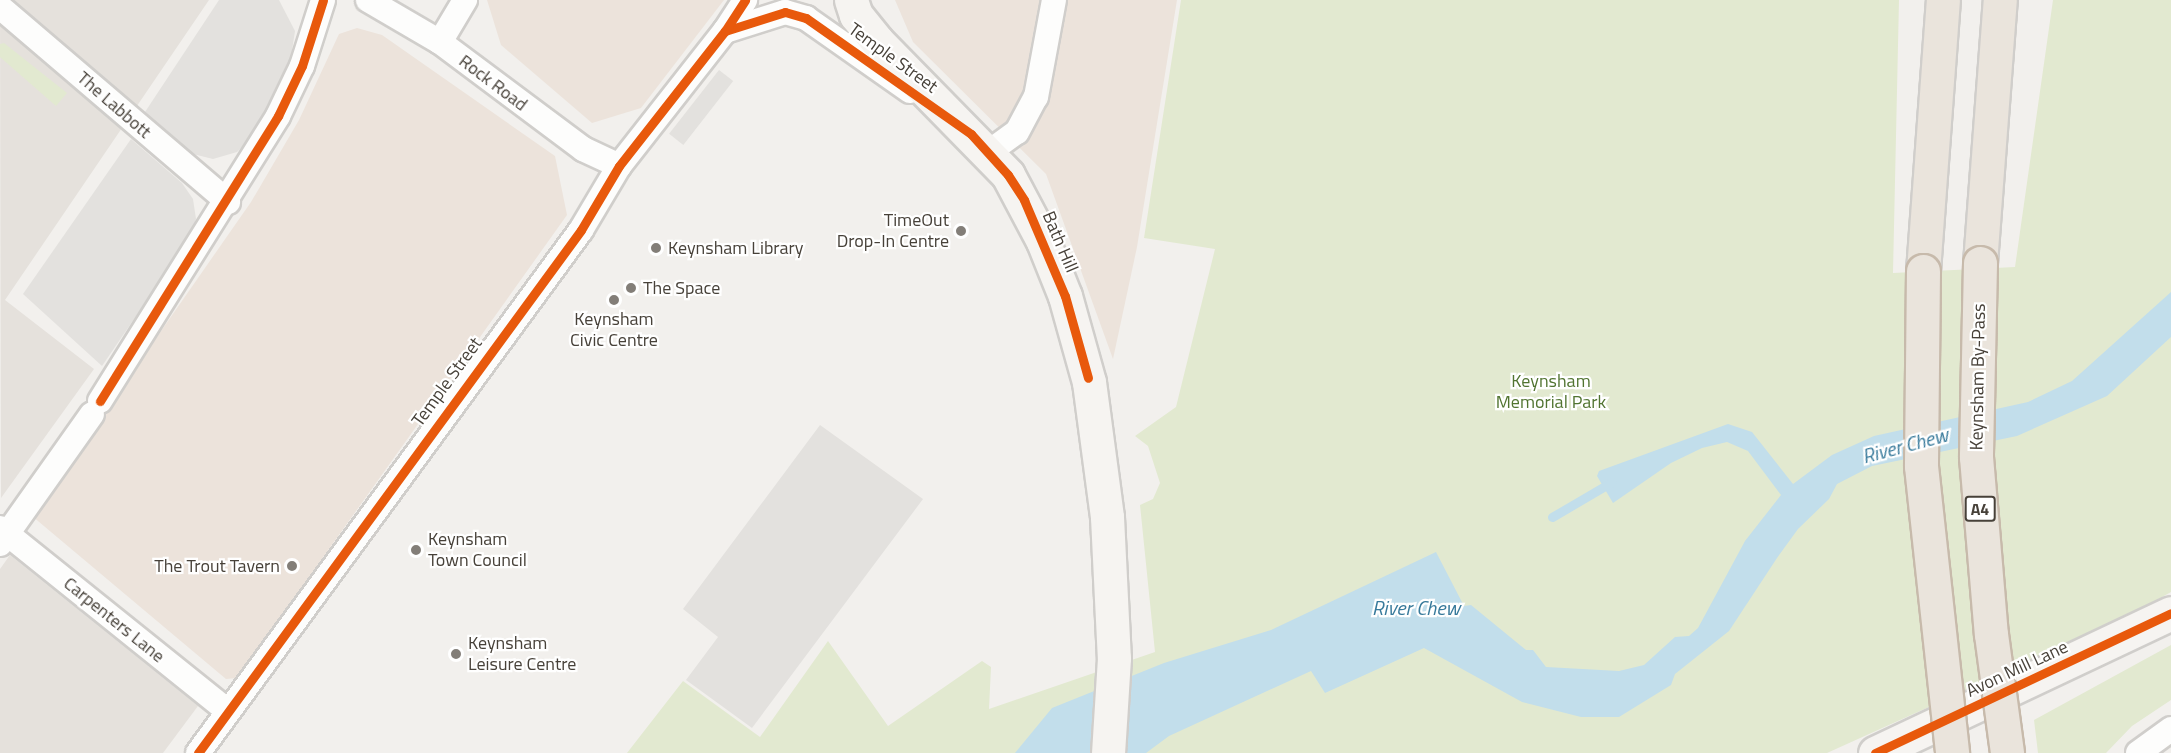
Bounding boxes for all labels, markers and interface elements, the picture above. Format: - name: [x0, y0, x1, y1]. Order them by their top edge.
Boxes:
- street label: Temple Street: [844, 18, 942, 98]
- street label: Rock Road: [455, 50, 531, 116]
- street label: The Labbott: [73, 67, 155, 143]
- street label: Bath Hill: [1037, 208, 1083, 276]
- place label: TimeOut Drop-In Centre: [837, 210, 949, 252]
- marker: TimeOut Drop-In Centre: [954, 224, 968, 238]
- place label: Keynsham Library: [668, 237, 804, 259]
- marker: Keynsham Library: [649, 241, 663, 255]
- place label: The Space: [643, 277, 720, 299]
- marker: The Space: [624, 281, 638, 295]
- marker: Keynsham Civic Centre: [607, 293, 621, 307]
- street label: Keynsham By-Pass: [1966, 303, 1990, 451]
- place label: Keynsham Civic Centre: [570, 309, 658, 352]
- street label: Temple Street: [407, 333, 487, 431]
- park label: Keynsham Memorial Park: [1496, 371, 1606, 413]
- water label: River Chew: [1859, 422, 1951, 468]
- road number: A4: [1964, 496, 1996, 522]
- place label: Keynsham Town Council: [428, 529, 527, 572]
- marker: Keynsham Town Council: [409, 543, 423, 557]
- place label: The Trout Tavern: [154, 555, 280, 577]
- marker: The Trout Tavern: [285, 559, 299, 573]
- street label: Carpenters Lane: [59, 573, 169, 667]
- water label: River Chew: [1372, 595, 1460, 619]
- place label: Keynsham Leisure Centre: [468, 633, 576, 676]
- street label: Avon Mill Lane: [1963, 636, 2071, 702]
- marker: Keynsham Leisure Centre: [449, 647, 463, 661]

